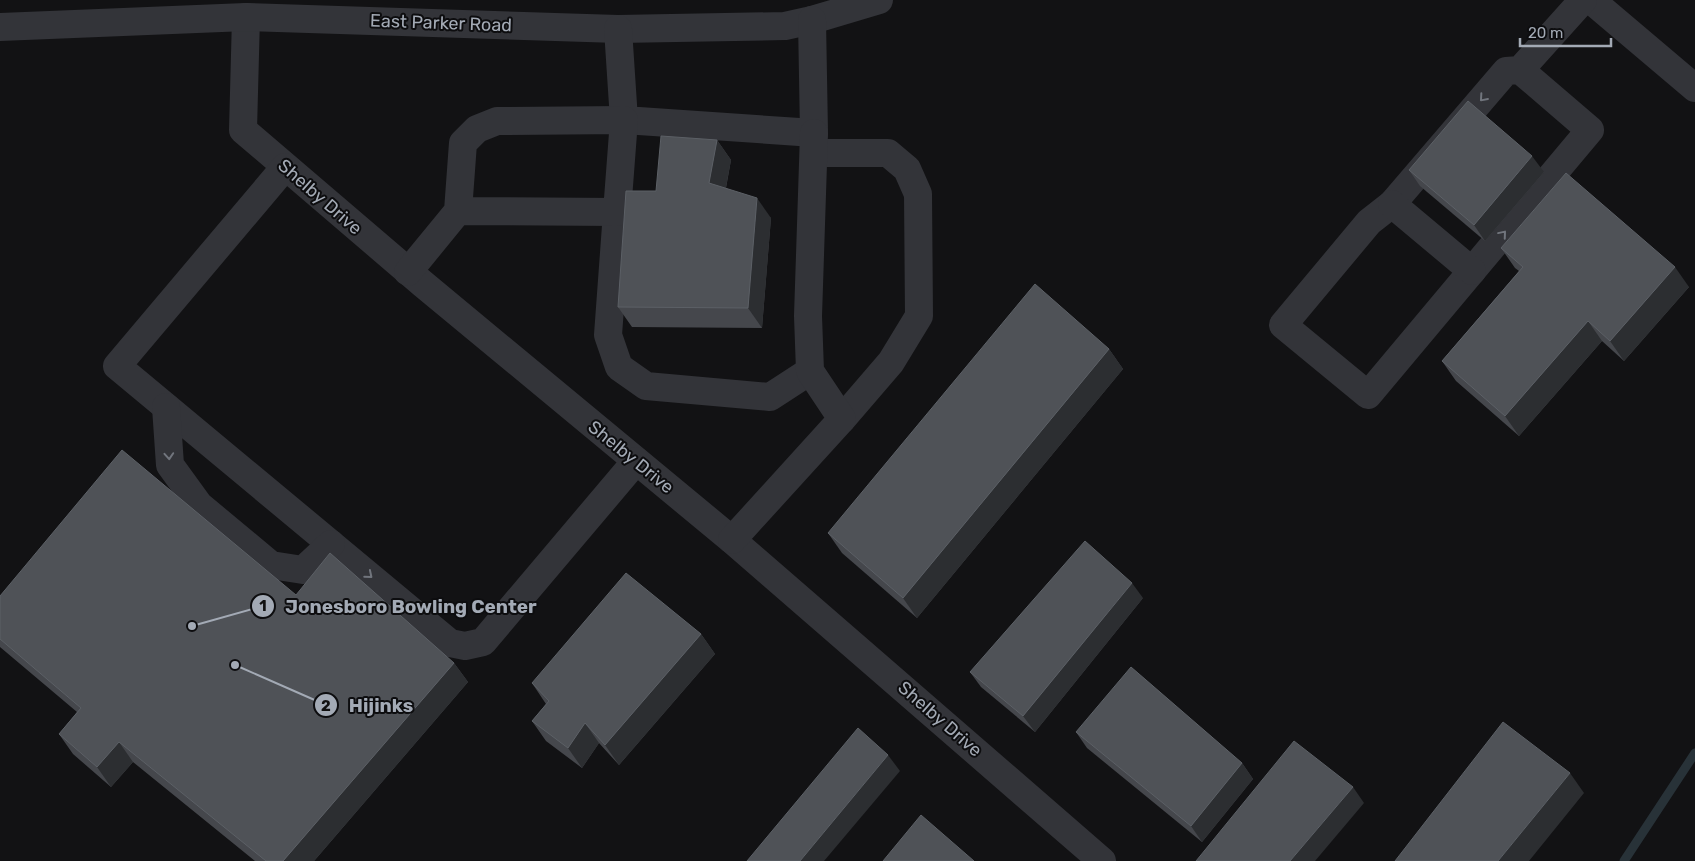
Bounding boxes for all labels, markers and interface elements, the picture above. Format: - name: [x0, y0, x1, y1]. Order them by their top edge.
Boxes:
- street label: East Parker Road: [370, 10, 512, 36]
- scale bar: [1520, 15, 1611, 47]
- text: 20 m: [1528, 24, 1563, 42]
- one-way arrow: [1480, 92, 1489, 101]
- street label: Shelby Drive: [273, 155, 367, 239]
- one-way arrow: [1498, 231, 1506, 240]
- street label: Shelby Drive: [584, 416, 678, 498]
- one-way arrow: [164, 452, 175, 460]
- one-way arrow: [363, 569, 372, 578]
- callout: Jonesboro Bowling Center: [250, 589, 547, 623]
- text: Jonesboro Bowling Center: [285, 595, 537, 618]
- text: 1: [259, 597, 267, 615]
- street label: Shelby Drive: [893, 677, 987, 761]
- callout: Hijinks: [313, 688, 423, 722]
- text: Hijinks: [349, 694, 413, 717]
- text: 2: [321, 697, 331, 715]

